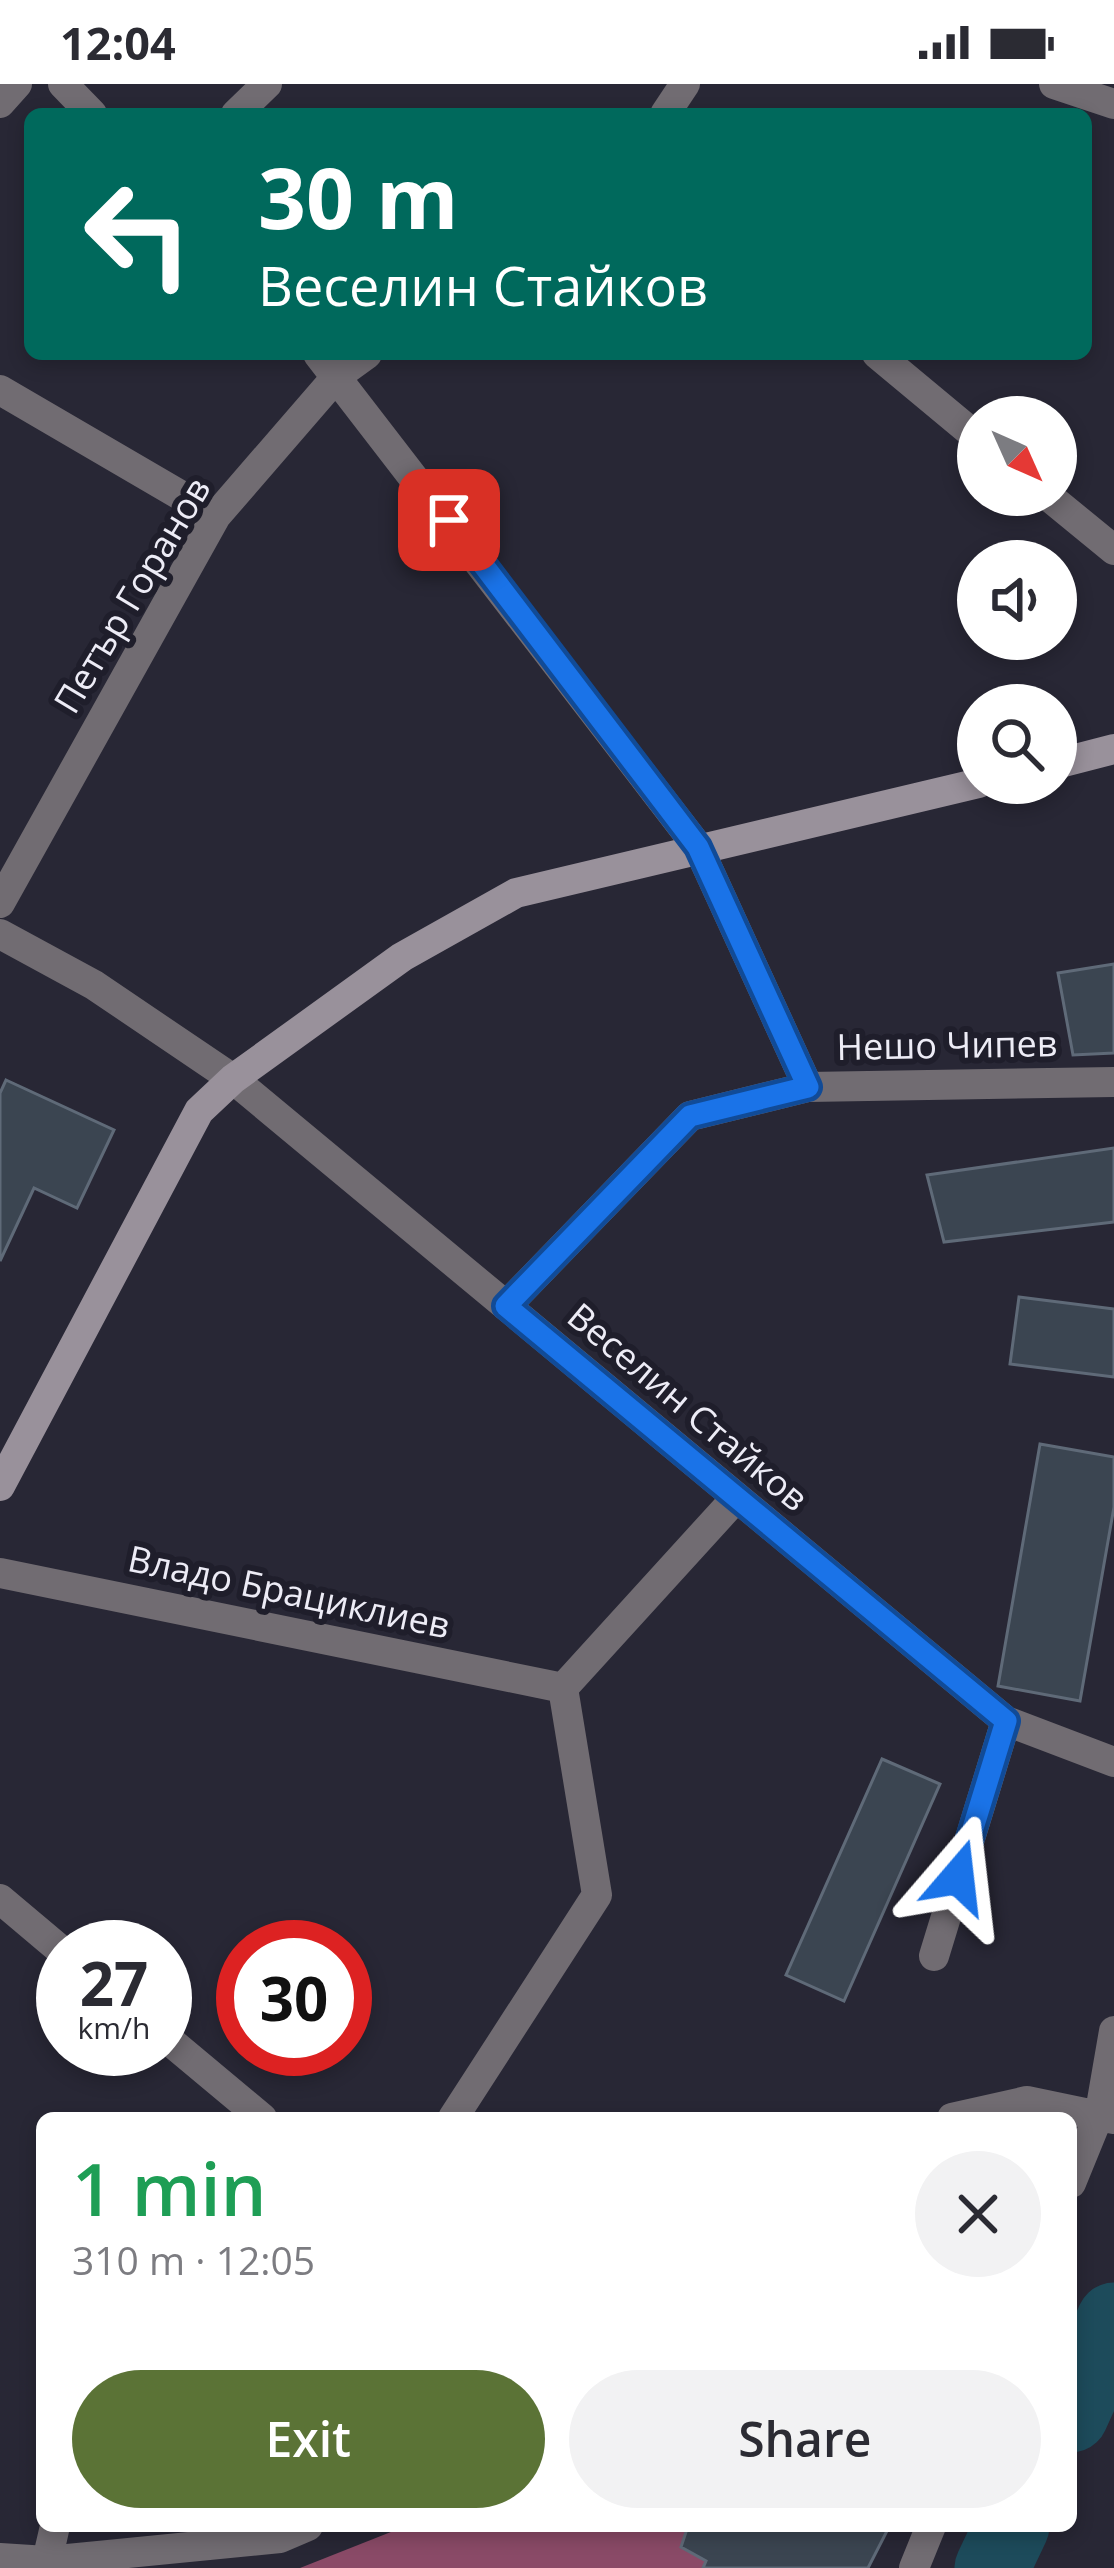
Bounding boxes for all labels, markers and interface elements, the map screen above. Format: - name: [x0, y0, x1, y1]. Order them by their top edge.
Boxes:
- text: 12:04: [60, 12, 176, 73]
- text: 30 m: [258, 139, 458, 254]
- icon: left: [60, 156, 216, 312]
- text: Веселин Стайков: [258, 248, 708, 322]
- north arrow: [957, 396, 1077, 516]
- map controls: [957, 396, 1077, 804]
- street label: Петър Горанов: [42, 468, 221, 722]
- pin: [398, 469, 500, 571]
- icon: arrive: [416, 487, 482, 553]
- button: sound: [957, 540, 1077, 660]
- button: search: [957, 684, 1077, 804]
- street label: Нешо Чипев: [836, 1018, 1058, 1071]
- street label: Веселин Стайков: [558, 1291, 819, 1522]
- street label: Владо Брациклиев: [124, 1533, 455, 1650]
- position arrow: [895, 1814, 1021, 1940]
- speed limit sign: 30: [216, 1920, 372, 2076]
- text: 27: [80, 1942, 148, 2024]
- text: km/h: [78, 2007, 150, 2048]
- text: 1 min: [72, 2139, 266, 2237]
- button: close: [915, 2151, 1041, 2277]
- text: 310 m · 12:05: [72, 2233, 315, 2286]
- button: Exit: [72, 2370, 545, 2508]
- button: Share: [569, 2370, 1041, 2508]

